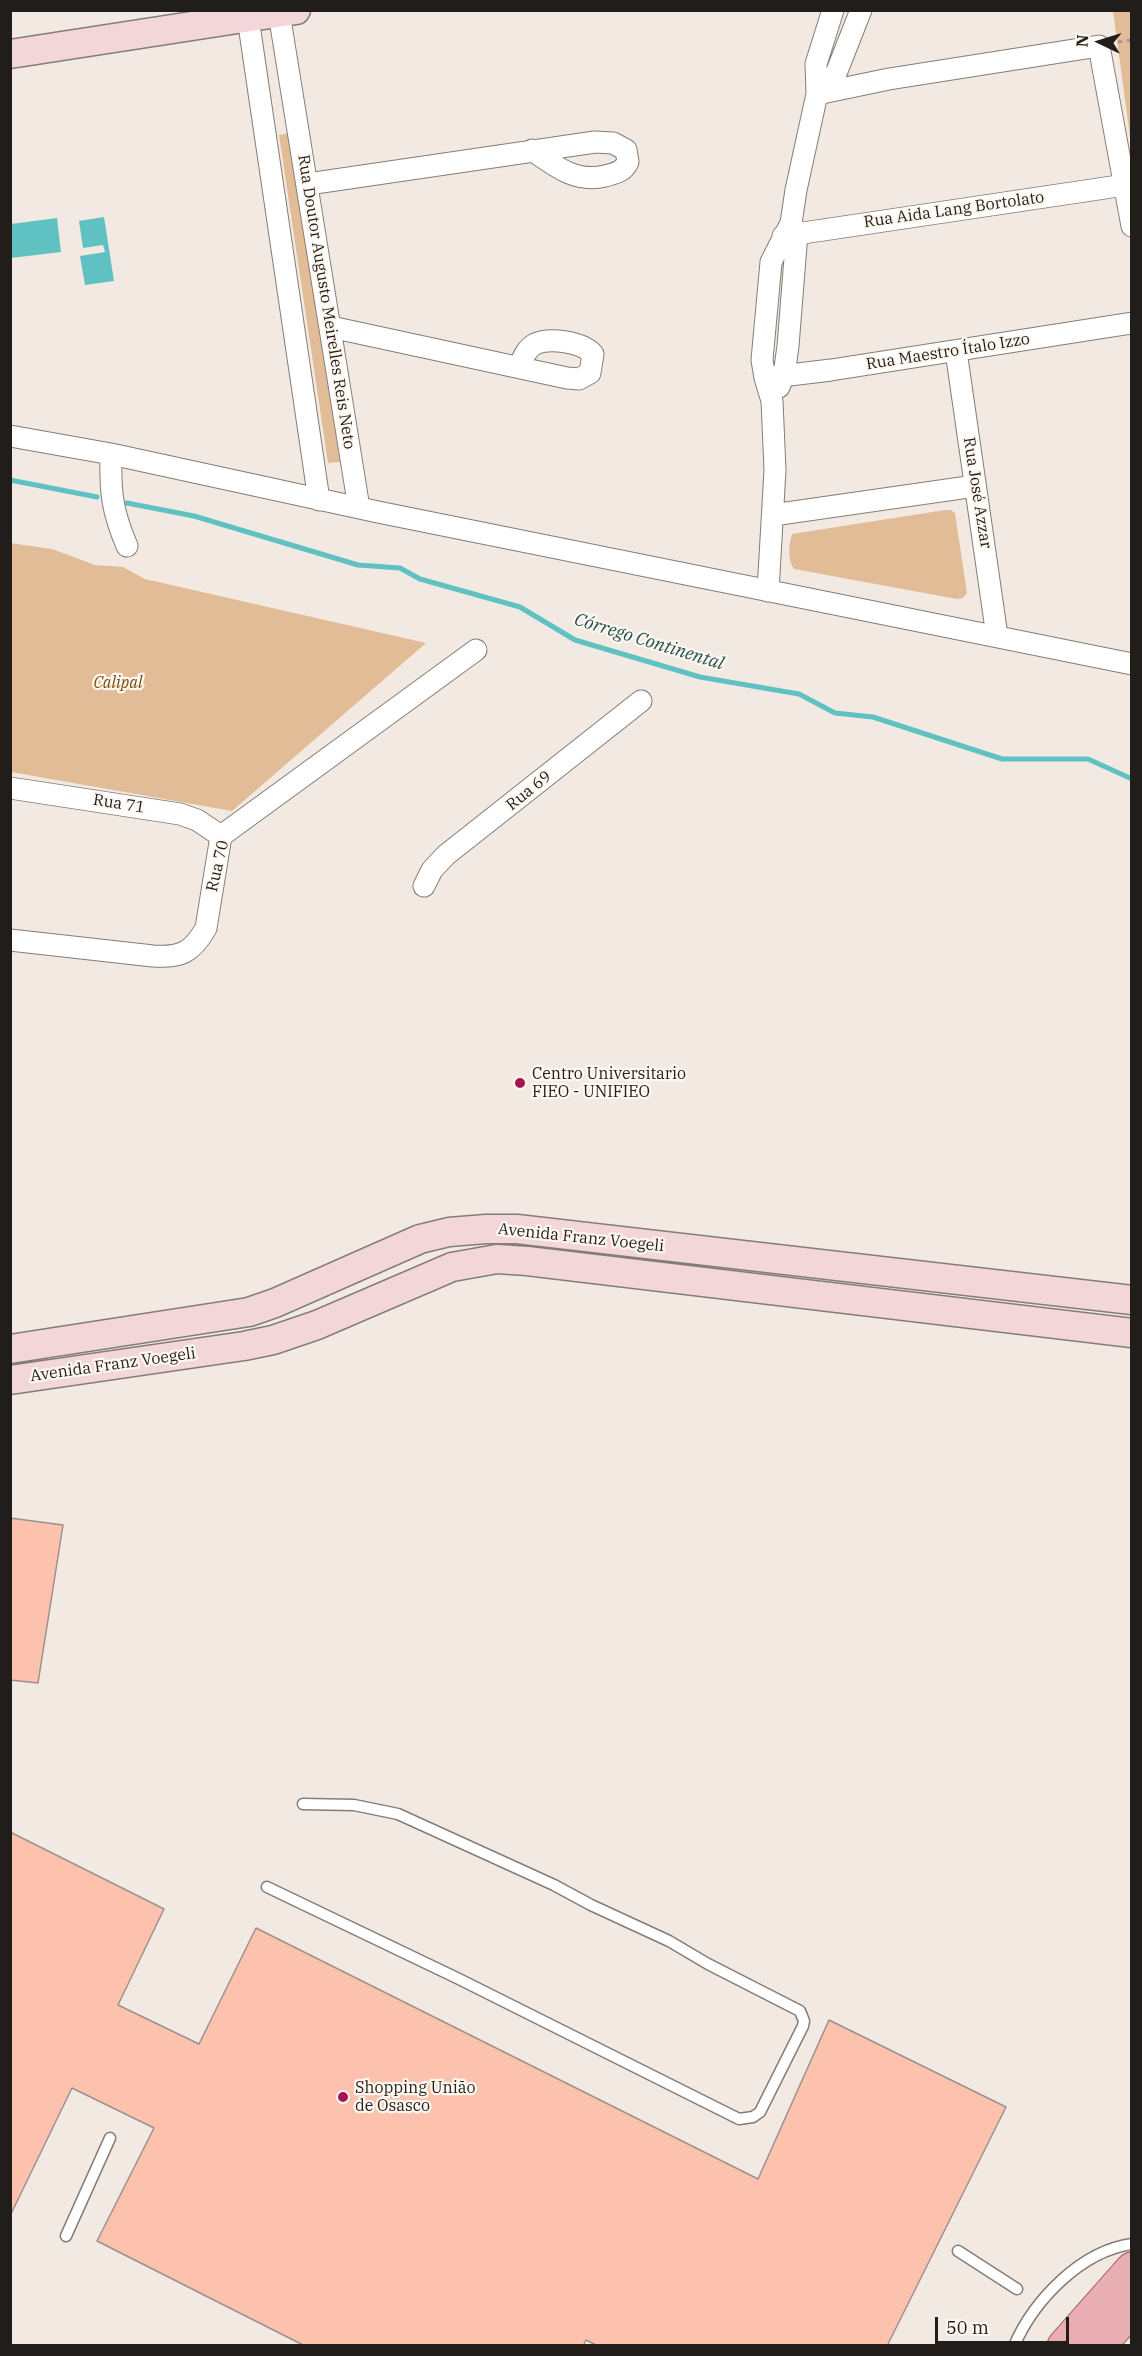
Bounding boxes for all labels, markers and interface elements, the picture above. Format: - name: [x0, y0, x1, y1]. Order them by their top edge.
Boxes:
- north arrow: [1070, 12, 1130, 72]
- text: N: [1072, 34, 1092, 48]
- street label: Rua Doutor Augusto Meirelles Reis Neto: [293, 153, 359, 451]
- street label: Rua Aida Lang Bortolato: [863, 188, 1045, 232]
- street label: Rua Maestro Ítalo Izzo: [865, 330, 1031, 374]
- street label: Rua José Azzar: [959, 436, 995, 550]
- water label: Córrego Continental: [572, 609, 726, 675]
- park label: Calipal: [93, 673, 143, 693]
- street label: Rua 69: [503, 767, 555, 815]
- street label: Rua 71: [92, 790, 146, 818]
- street label: Rua 70: [203, 838, 233, 894]
- place label: Centro Universitario FIEO - UNIFIEO: [532, 1064, 686, 1102]
- marker: Centro Universitario FIEO - UNIFIEO: [513, 1076, 527, 1090]
- street label: Avenida Franz Voegeli: [497, 1220, 665, 1256]
- street label: Avenida Franz Voegeli: [29, 1344, 197, 1386]
- place label: Shopping União de Osasco: [355, 2078, 475, 2116]
- marker: Shopping União de Osasco: [336, 2090, 350, 2104]
- scale bar: [938, 2305, 1072, 2343]
- text: 50 m: [946, 2316, 989, 2339]

